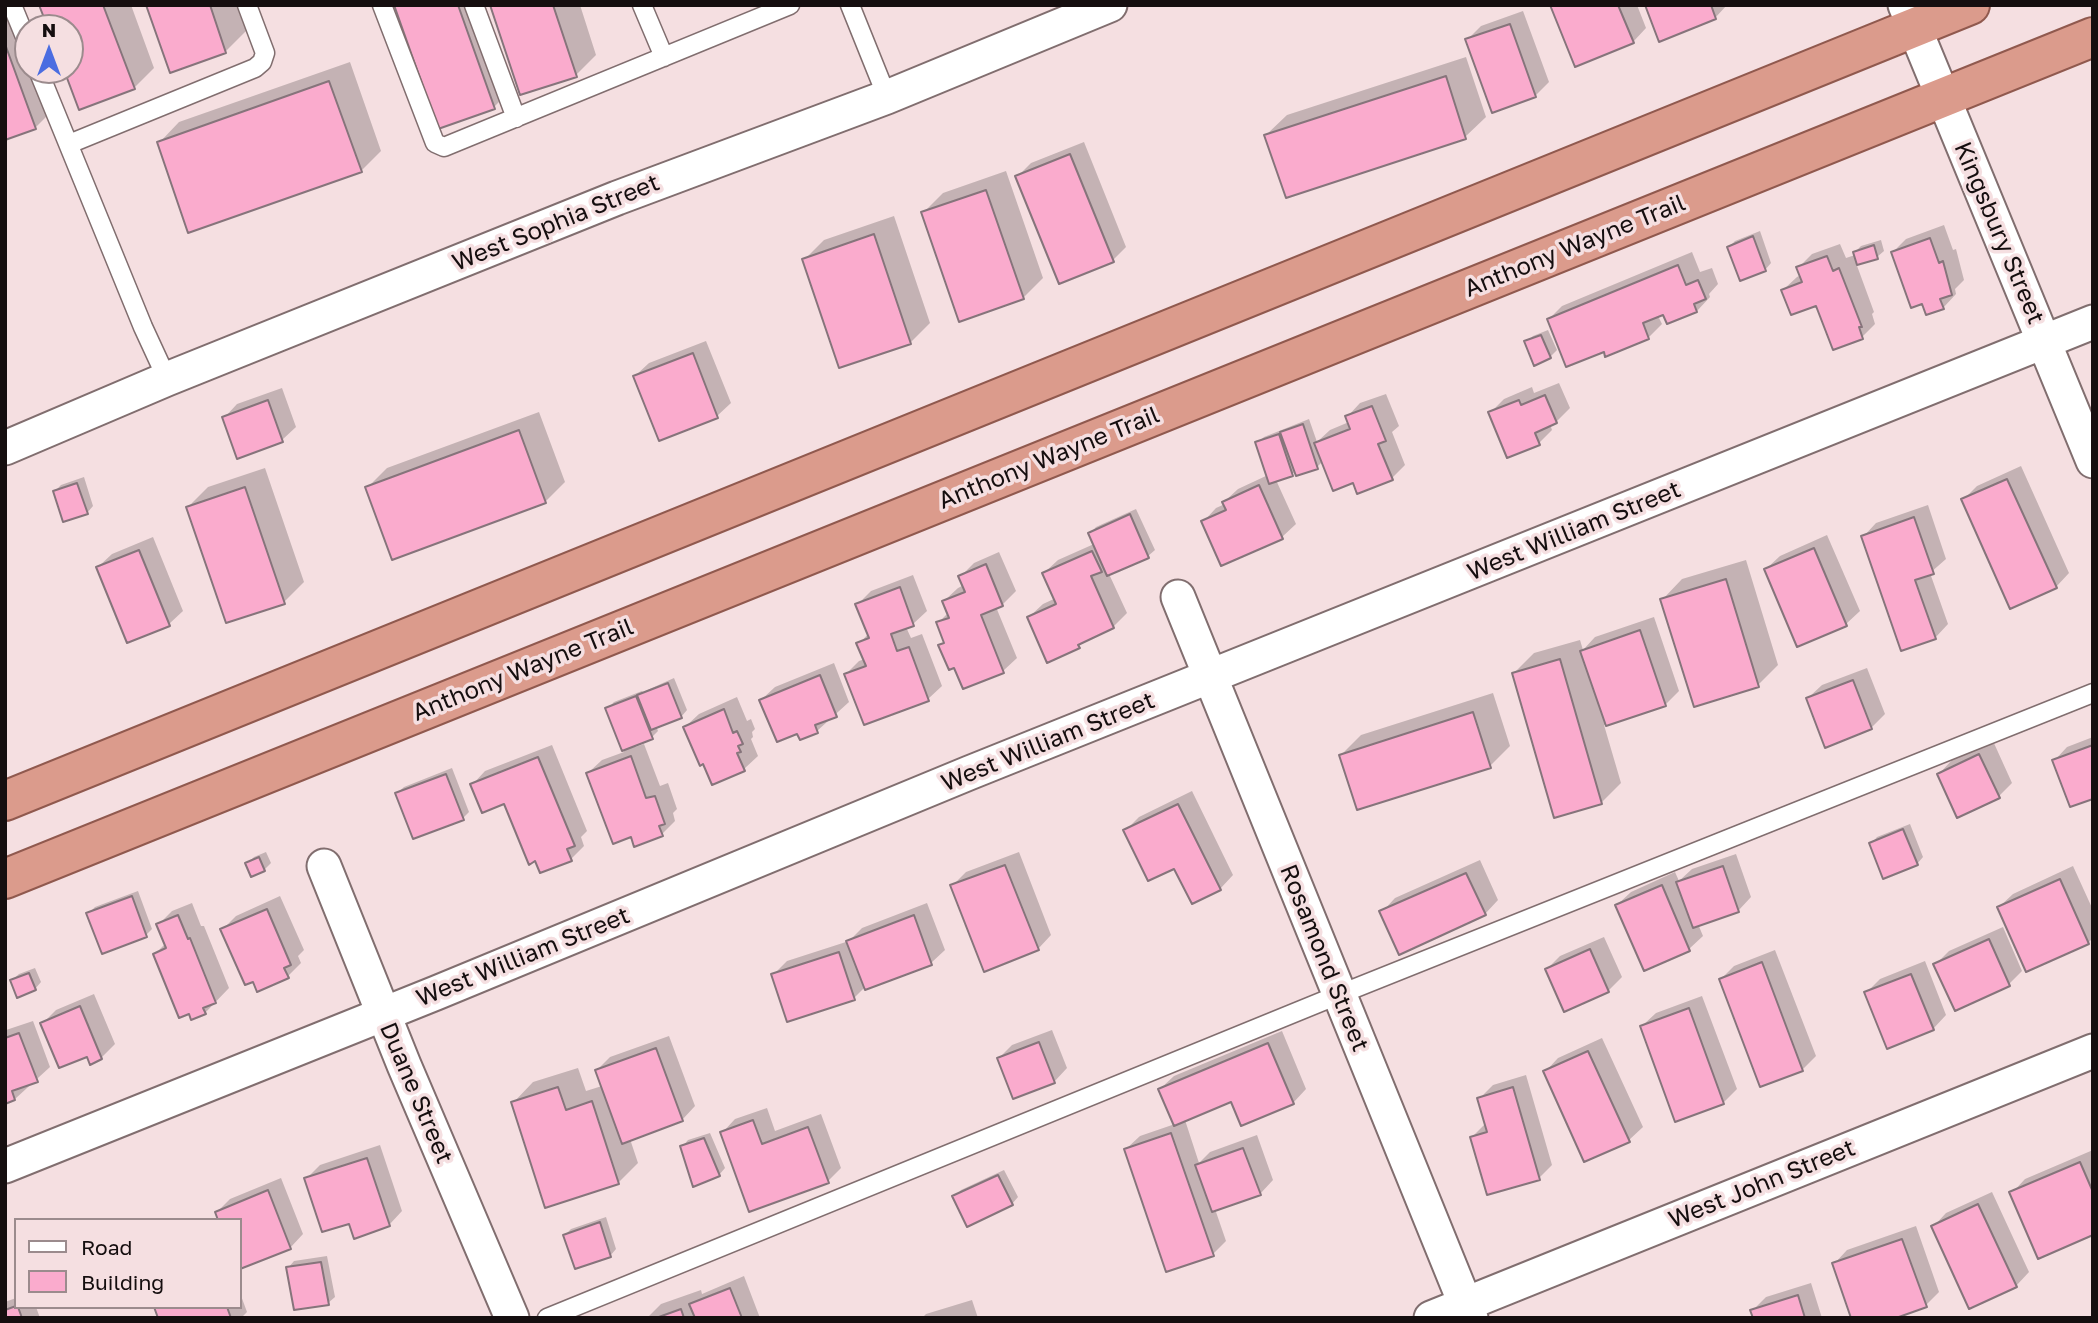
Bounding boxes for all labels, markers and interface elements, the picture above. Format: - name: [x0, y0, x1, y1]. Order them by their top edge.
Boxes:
- north arrow: [14, 14, 84, 84]
- text: N: [42, 18, 56, 41]
- street label: Kingsbury Street: [1948, 138, 2050, 328]
- street label: West Sophia Street: [448, 168, 664, 278]
- street label: Anthony Wayne Trail: [1460, 188, 1690, 304]
- street label: Anthony Wayne Trail: [934, 400, 1164, 516]
- street label: West William Street: [1463, 475, 1685, 587]
- street label: Anthony Wayne Trail: [408, 612, 638, 728]
- street label: West William Street: [937, 686, 1159, 798]
- street label: Rosamond Street: [1273, 860, 1375, 1056]
- street label: West William Street: [412, 901, 634, 1013]
- street label: Duane Street: [373, 1018, 459, 1168]
- street label: West John Street: [1665, 1133, 1859, 1235]
- legend: [14, 1218, 242, 1309]
- text: Road: [81, 1234, 132, 1260]
- text: Building: [81, 1269, 164, 1295]

